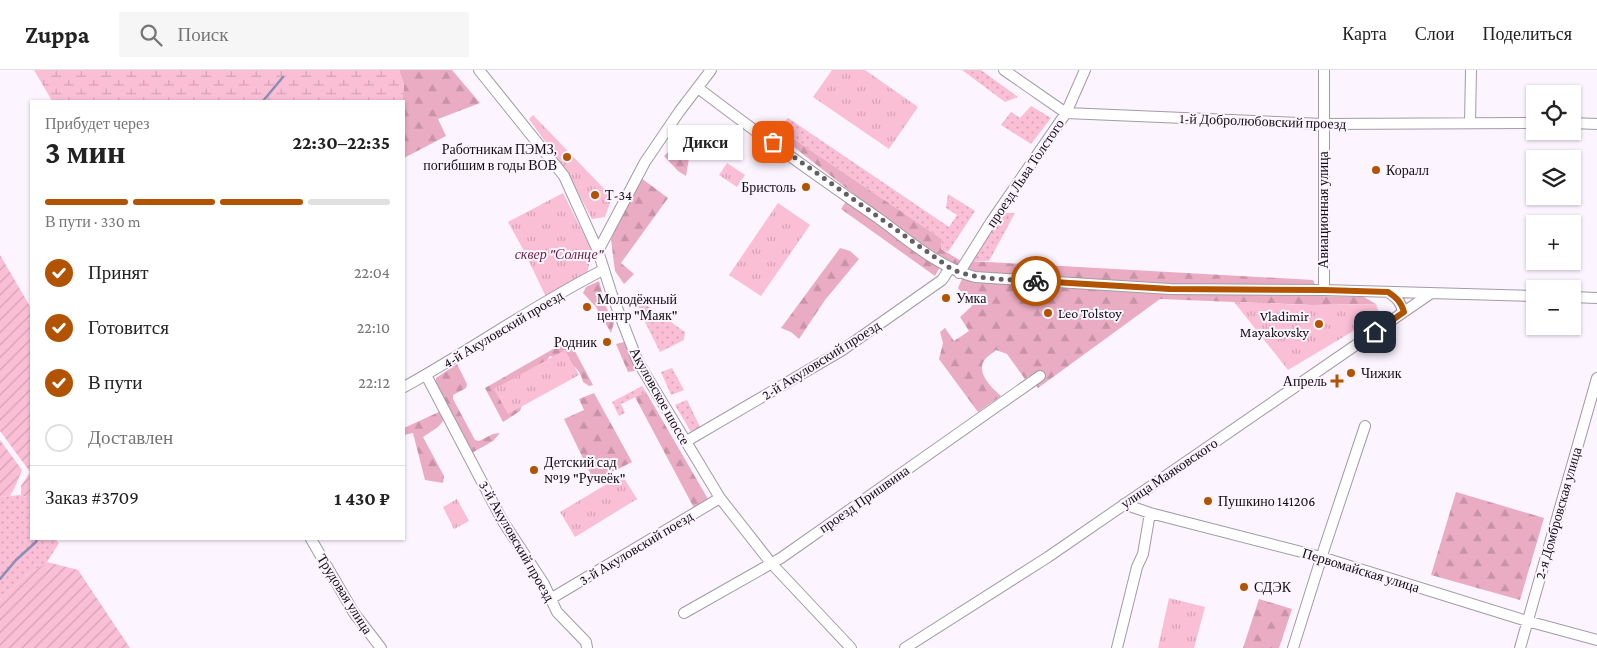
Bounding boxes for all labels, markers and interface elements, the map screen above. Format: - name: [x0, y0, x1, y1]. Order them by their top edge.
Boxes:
- search box: [119, 12, 469, 57]
- text: Zuppa: [25, 21, 89, 48]
- icon: search: [137, 21, 165, 49]
- text: Поиск: [177, 24, 229, 45]
- text: Карта: [1342, 24, 1387, 44]
- text: Слои: [1415, 24, 1454, 44]
- text: Поделиться: [1482, 24, 1572, 44]
- map controls: [1526, 85, 1581, 335]
- button: locate: [1526, 85, 1581, 140]
- street label: 1-й Добролюбовский проезд: [1180, 110, 1346, 132]
- text: Прибудет через: [45, 115, 150, 132]
- street label: проезд Льва Толстого: [983, 116, 1067, 230]
- pin: [752, 121, 794, 163]
- callout: Дикси: [668, 124, 743, 160]
- icon: bag: [759, 128, 787, 156]
- text: 22:30–22:35: [293, 132, 390, 153]
- text: 3 мин: [45, 134, 125, 170]
- text: Дикси: [683, 134, 728, 151]
- place label: Работникам ПЭМЗ, погибшим в годы ВОВ: [423, 141, 557, 173]
- button: layers: [1526, 150, 1581, 205]
- marker: Работникам ПЭМЗ, погибшим в годы ВОВ: [561, 151, 573, 163]
- street label: Авиационная улица: [1315, 151, 1331, 269]
- place label: Коралл: [1386, 162, 1429, 178]
- marker: Коралл: [1370, 164, 1382, 176]
- place label: Бристоль: [741, 179, 796, 195]
- marker: Бристоль: [800, 181, 812, 193]
- place label: Т-34: [605, 187, 632, 203]
- marker: Т-34: [589, 189, 601, 201]
- text: В пути · 330 m: [45, 213, 141, 230]
- button: +: [1526, 215, 1581, 270]
- park label: сквер "Солнце": [515, 246, 605, 262]
- courier: [1011, 256, 1061, 306]
- icon: check: [45, 259, 73, 287]
- text: Принят: [88, 262, 149, 283]
- text: 22:04: [354, 264, 390, 281]
- icon: bike: [1022, 267, 1050, 295]
- button: −: [1526, 280, 1581, 335]
- street label: 4-й Акуловский проезд: [440, 287, 566, 371]
- place label: Умка: [956, 290, 987, 306]
- place label: Молодёжный центр "Маяк": [597, 291, 677, 323]
- marker: Умка: [940, 292, 952, 304]
- marker: Молодёжный центр "Маяк": [581, 301, 593, 313]
- place label: Leo Tolstoy: [1058, 305, 1122, 321]
- marker: Leo Tolstoy: [1042, 307, 1054, 319]
- place label: Vladimir Mayakovsky: [1240, 308, 1310, 340]
- pin: [1354, 311, 1396, 353]
- icon: check: [45, 314, 73, 342]
- text: Готовится: [88, 317, 169, 338]
- street label: 2-й Акуловский проезд: [759, 317, 883, 403]
- marker: Vladimir Mayakovsky: [1313, 318, 1325, 330]
- icon: home: [1361, 318, 1389, 346]
- text: 22:10: [357, 319, 390, 336]
- place label: Родник: [554, 334, 597, 350]
- marker: Родник: [601, 336, 613, 348]
- street label: Акуловское шоссе: [627, 345, 693, 447]
- place label: Чижик: [1361, 365, 1402, 381]
- marker: Чижик: [1345, 367, 1357, 379]
- icon: check: [45, 369, 73, 397]
- text: В пути: [88, 372, 142, 393]
- place label: Апрель: [1283, 373, 1327, 389]
- text: 22:12: [358, 374, 390, 391]
- marker: Апрель: [1331, 375, 1343, 387]
- text: Доставлен: [88, 427, 173, 448]
- street label: улица Маяковского: [1117, 435, 1221, 511]
- street label: 2-я Домбровская улица: [1532, 445, 1585, 581]
- place label: Детский сад №19 "Ручеёк": [544, 454, 626, 486]
- street label: проезд Пришвина: [816, 462, 913, 536]
- marker: Детский сад №19 "Ручеёк": [528, 464, 540, 476]
- street label: 3-й Акуловский проезд: [476, 478, 558, 604]
- text: Заказ #3709: [45, 487, 139, 508]
- text: 1 430 ₽: [334, 488, 390, 509]
- place label: Пушкино 141206: [1218, 493, 1315, 509]
- marker: Пушкино 141206: [1202, 495, 1214, 507]
- street label: 3-й Акуловский поезд: [576, 508, 696, 588]
- street label: Первомайская улица: [1300, 545, 1422, 596]
- street label: Трудовая улица: [314, 551, 376, 638]
- place label: СДЭК: [1254, 579, 1292, 595]
- marker: СДЭК: [1238, 581, 1250, 593]

